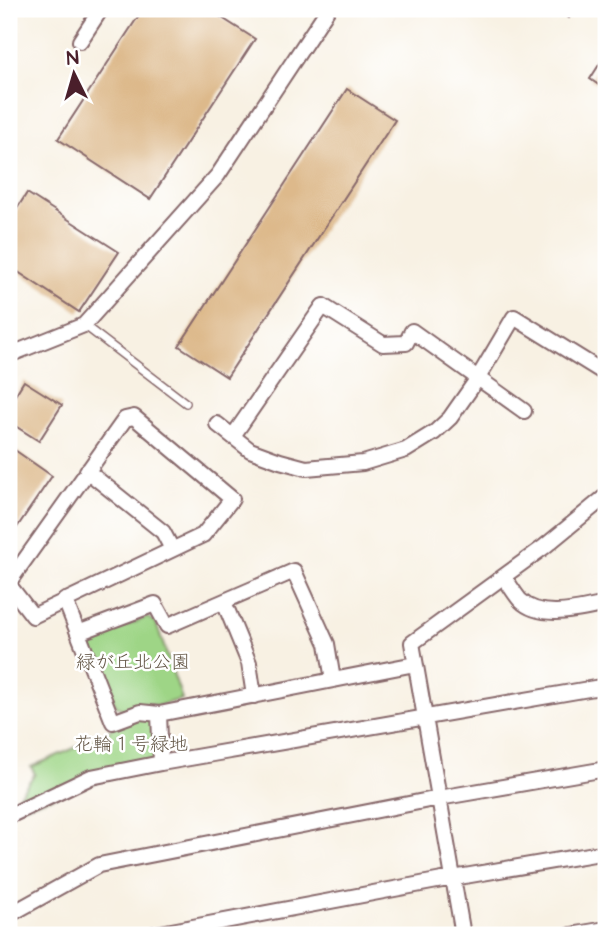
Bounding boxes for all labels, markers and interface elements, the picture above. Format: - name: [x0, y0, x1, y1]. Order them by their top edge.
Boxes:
- north arrow: [38, 38, 108, 108]
- text: N: [66, 45, 80, 73]
- park label: 緑が丘北公園: [76, 649, 190, 676]
- park label: 花輪１号緑地: [74, 731, 188, 758]

